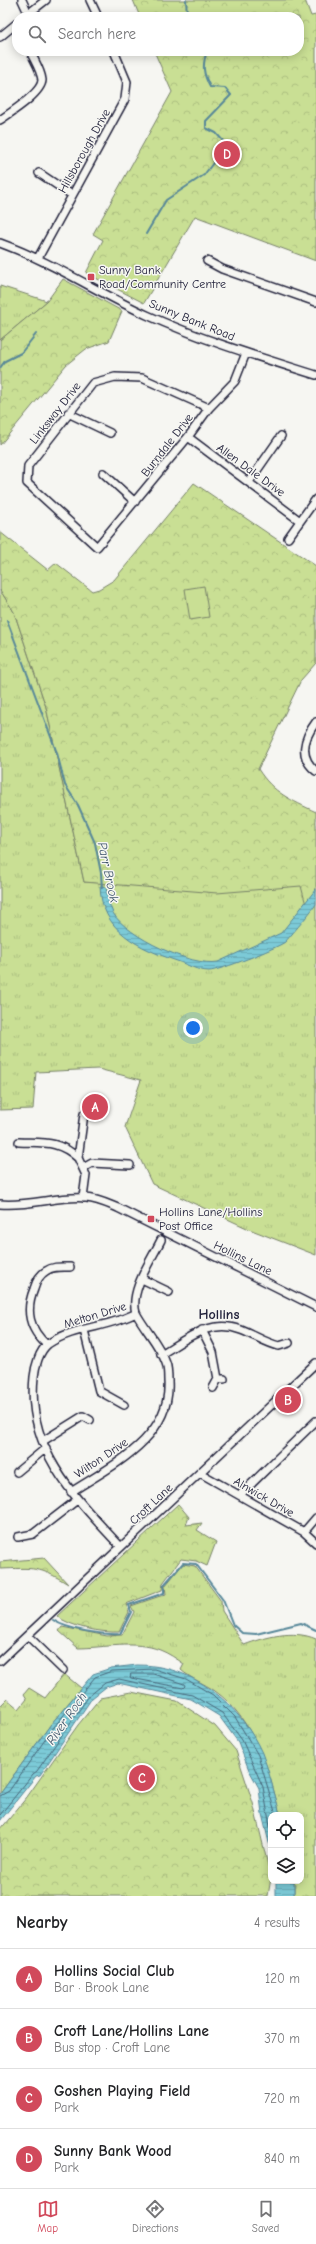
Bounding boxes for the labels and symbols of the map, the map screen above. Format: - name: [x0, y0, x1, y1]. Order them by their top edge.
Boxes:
- street label: Hillsborough Drive: [55, 106, 113, 196]
- pin: D: [214, 139, 240, 169]
- place label: Sunny Bank Road/Community Centre: [99, 263, 226, 291]
- marker: Sunny Bank Road/Community Centre: [86, 272, 96, 282]
- street label: Sunny Bank Road: [147, 296, 237, 344]
- street label: Linksway Drive: [27, 379, 83, 447]
- street label: Burndale Drive: [138, 411, 196, 479]
- street label: Allen Dale Drive: [214, 440, 288, 500]
- water label: Parr Brook: [95, 840, 122, 904]
- your location: [183, 1018, 203, 1038]
- pin: A: [82, 1092, 108, 1122]
- place label: Hollins Lane/Hollins Post Office: [159, 1205, 262, 1233]
- marker: Hollins Lane/Hollins Post Office: [146, 1214, 156, 1224]
- street label: Hollins Lane: [211, 1238, 275, 1278]
- street label: Melton Drive: [62, 1299, 128, 1331]
- district label: Hollins: [199, 1306, 239, 1323]
- pin: B: [275, 1385, 301, 1415]
- street label: Wilton Drive: [72, 1435, 130, 1481]
- street label: Alnwick Drive: [231, 1474, 297, 1520]
- street label: Croft Lane: [127, 1481, 175, 1527]
- water label: River Roch: [43, 1689, 90, 1747]
- pin: C: [129, 1763, 155, 1793]

